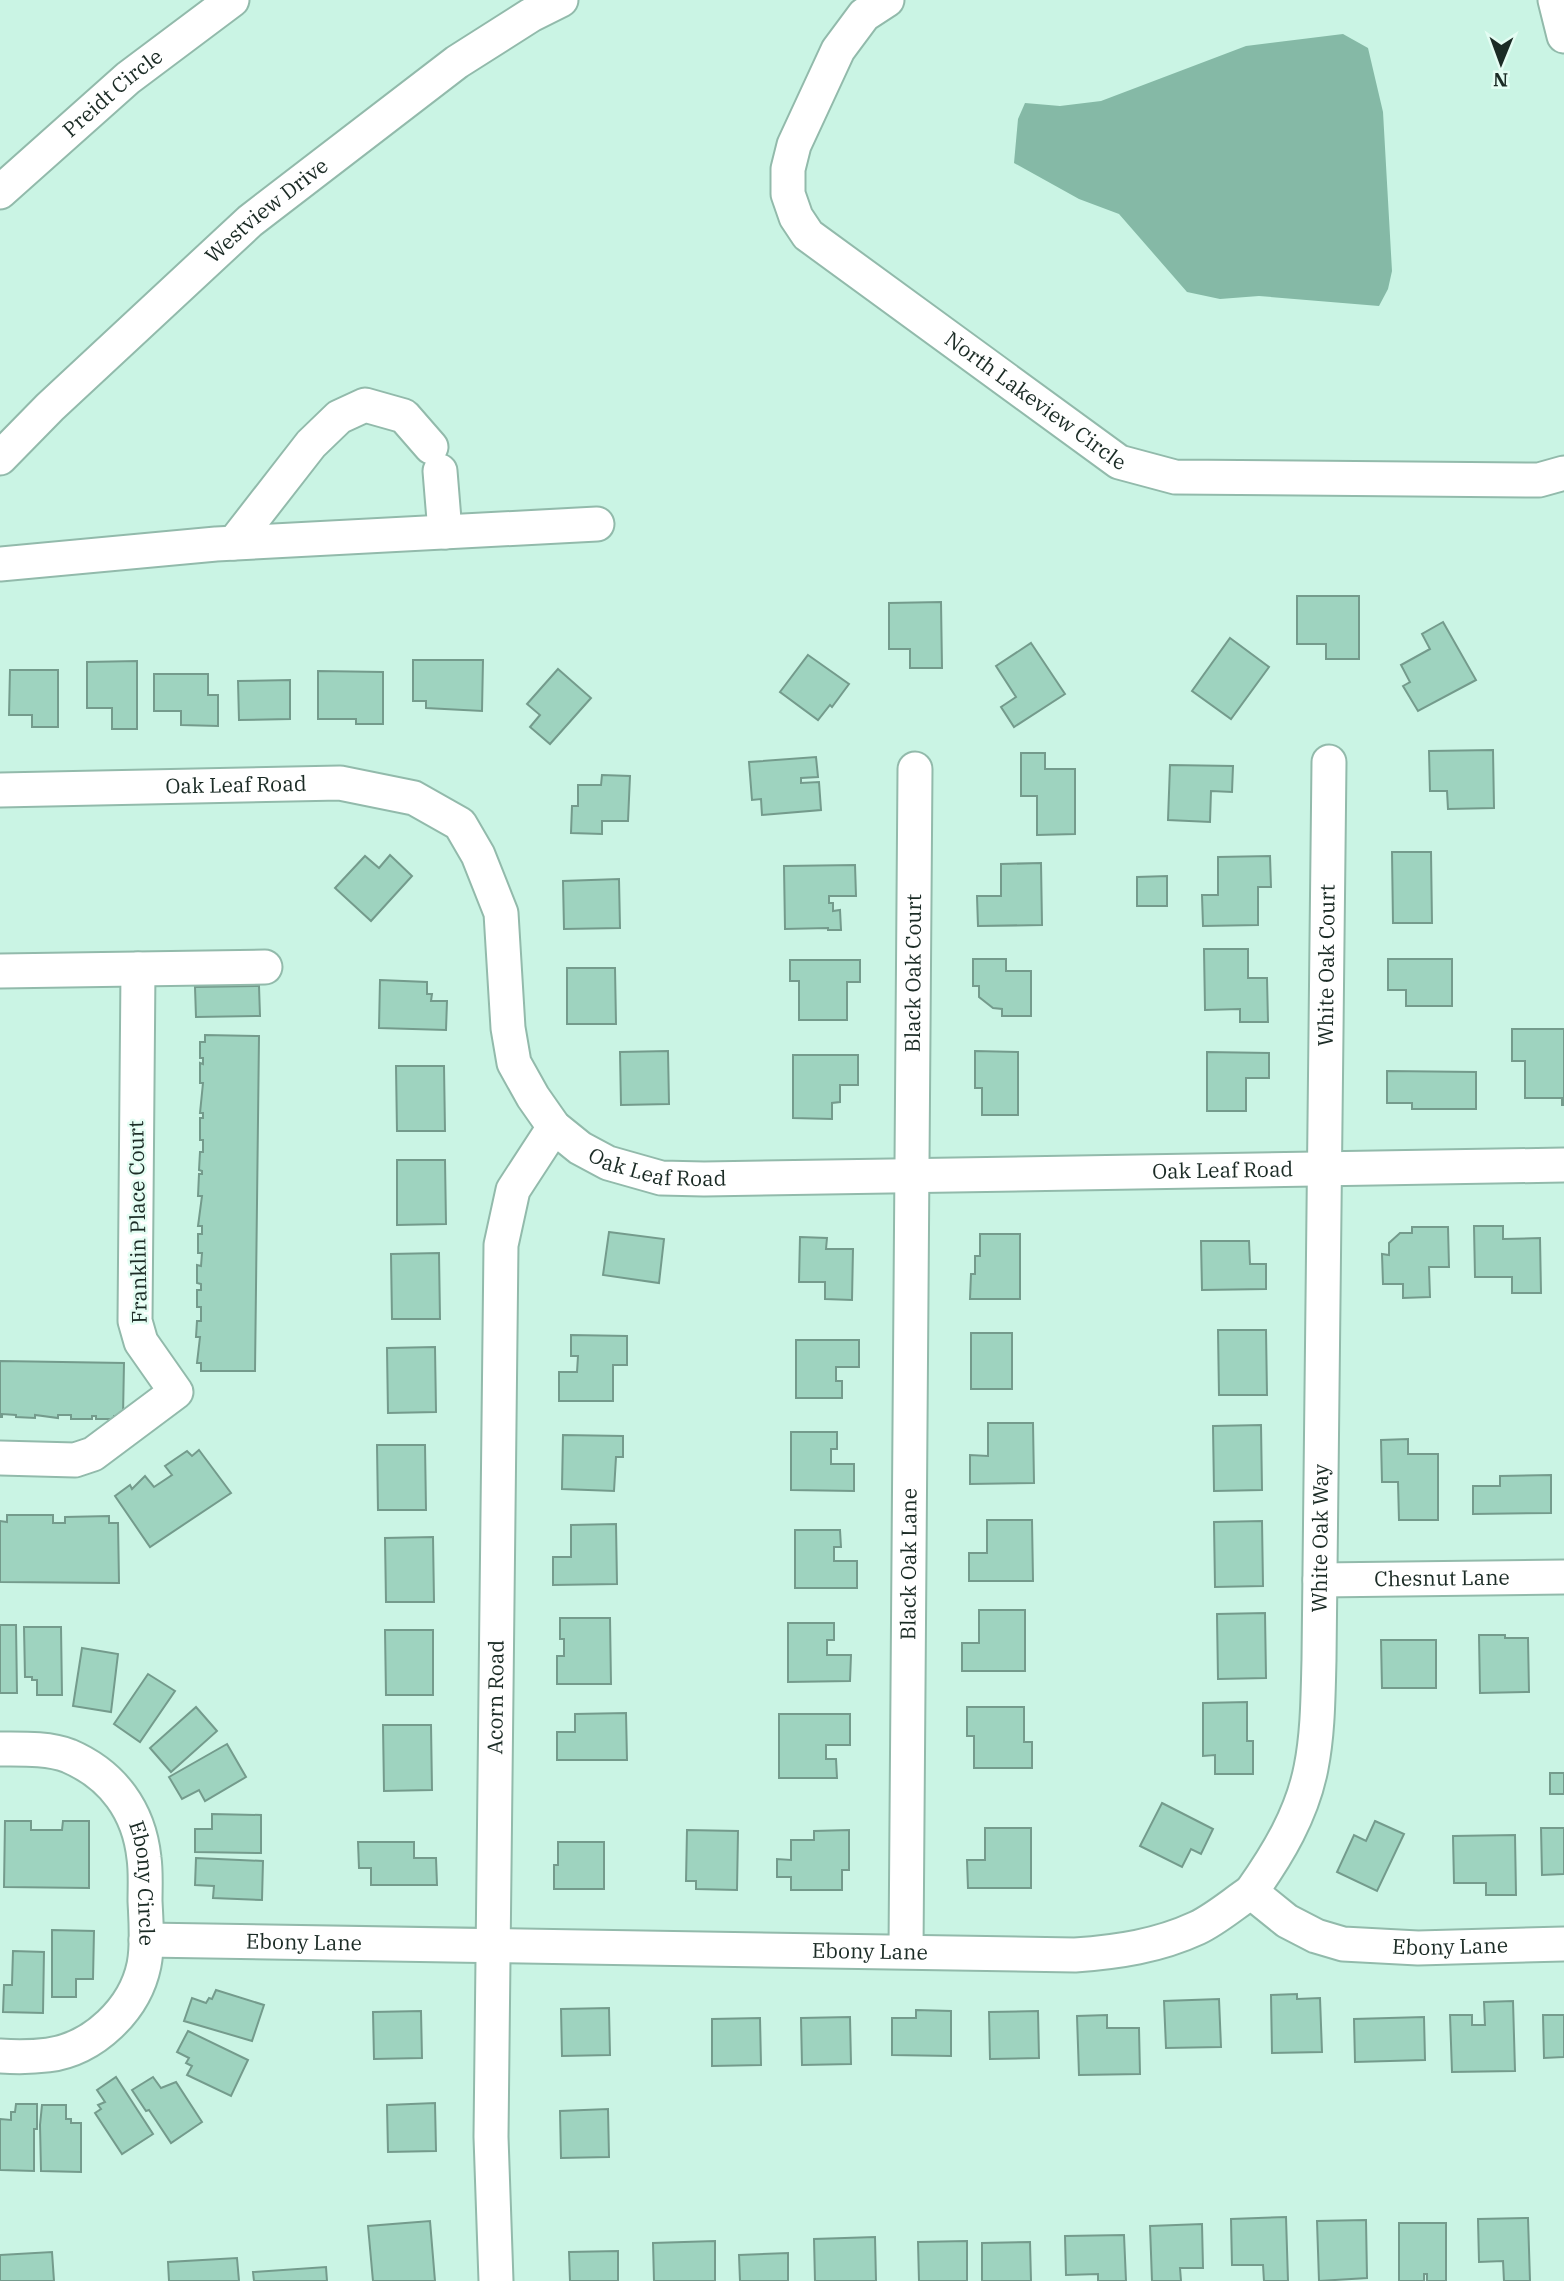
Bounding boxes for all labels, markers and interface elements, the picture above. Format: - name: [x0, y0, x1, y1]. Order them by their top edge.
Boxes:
- north arrow: [1466, 28, 1536, 98]
- street label: Preidt Circle: [56, 42, 168, 143]
- text: N: [1493, 68, 1508, 92]
- street label: Westview Drive: [199, 151, 333, 269]
- street label: North Lakeview Circle: [939, 324, 1128, 476]
- street label: Oak Leaf Road: [165, 769, 307, 800]
- street label: White Oak Court: [1311, 884, 1341, 1047]
- street label: Black Oak Court: [898, 894, 927, 1052]
- street label: Franklin Place Court: [121, 1120, 153, 1324]
- street label: Oak Leaf Road: [584, 1140, 727, 1192]
- street label: Oak Leaf Road: [1152, 1154, 1294, 1185]
- street label: White Oak Way: [1305, 1463, 1334, 1613]
- street label: Black Oak Lane: [893, 1488, 923, 1640]
- street label: Chesnut Lane: [1374, 1563, 1510, 1592]
- street label: Acorn Road: [480, 1639, 510, 1755]
- street label: Ebony Circle: [123, 1817, 161, 1946]
- street label: Ebony Lane: [246, 1927, 362, 1956]
- street label: Ebony Lane: [1391, 1931, 1508, 1961]
- street label: Ebony Lane: [812, 1936, 928, 1966]

